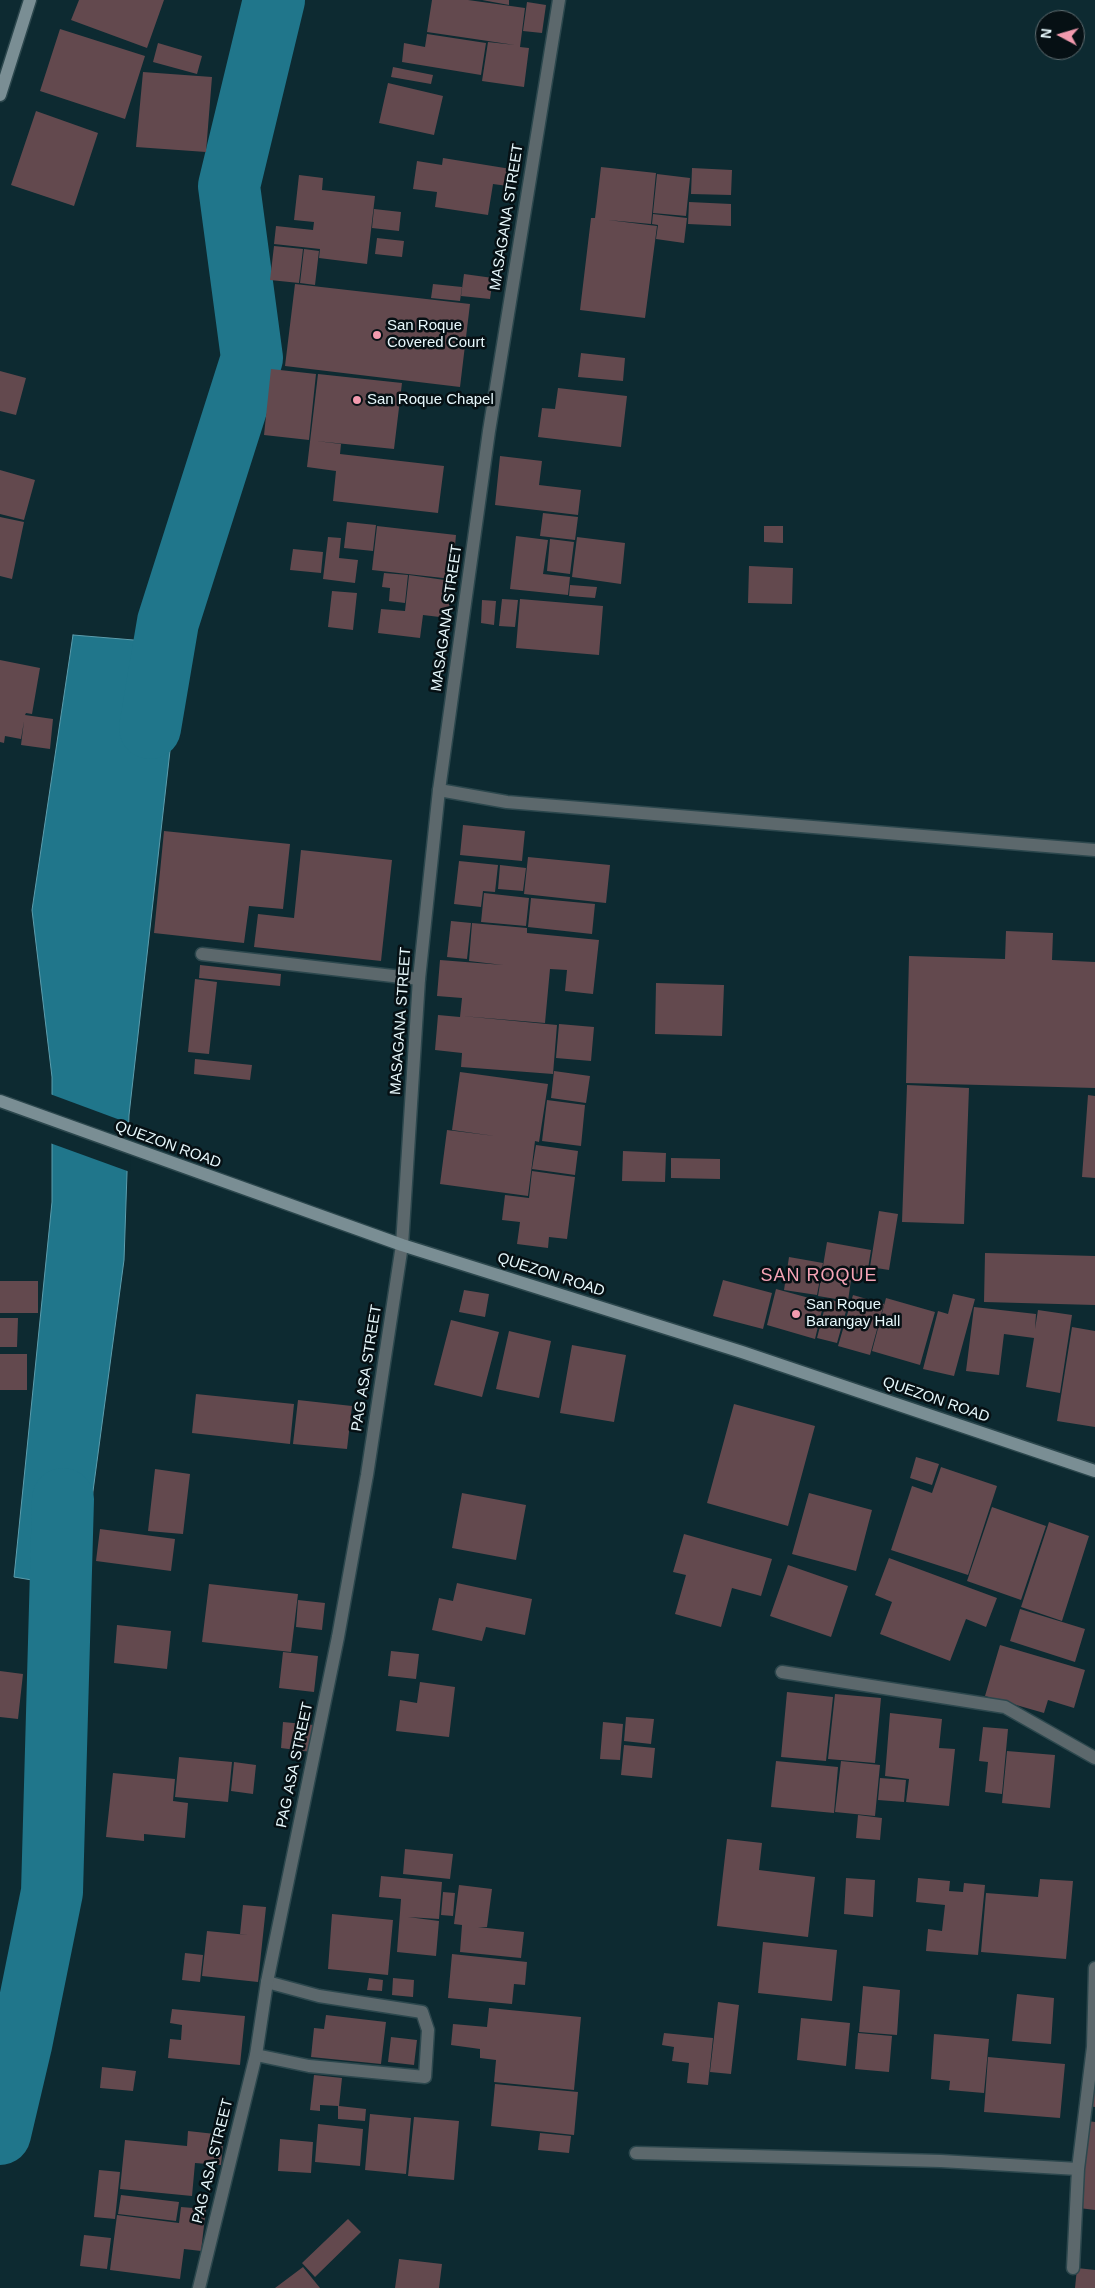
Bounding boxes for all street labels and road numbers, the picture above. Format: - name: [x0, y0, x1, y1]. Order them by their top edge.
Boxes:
- street label: MASAGANA STREET: [487, 142, 527, 292]
- street label: MASAGANA STREET: [428, 543, 466, 693]
- street label: MASAGANA STREET: [387, 946, 415, 1096]
- street label: QUEZON ROAD: [112, 1117, 224, 1173]
- street label: QUEZON ROAD: [495, 1249, 607, 1301]
- street label: PAG ASA STREET: [348, 1303, 386, 1433]
- street label: QUEZON ROAD: [880, 1373, 992, 1427]
- street label: PAG ASA STREET: [273, 1700, 317, 1830]
- street label: PAG ASA STREET: [189, 2097, 237, 2225]

